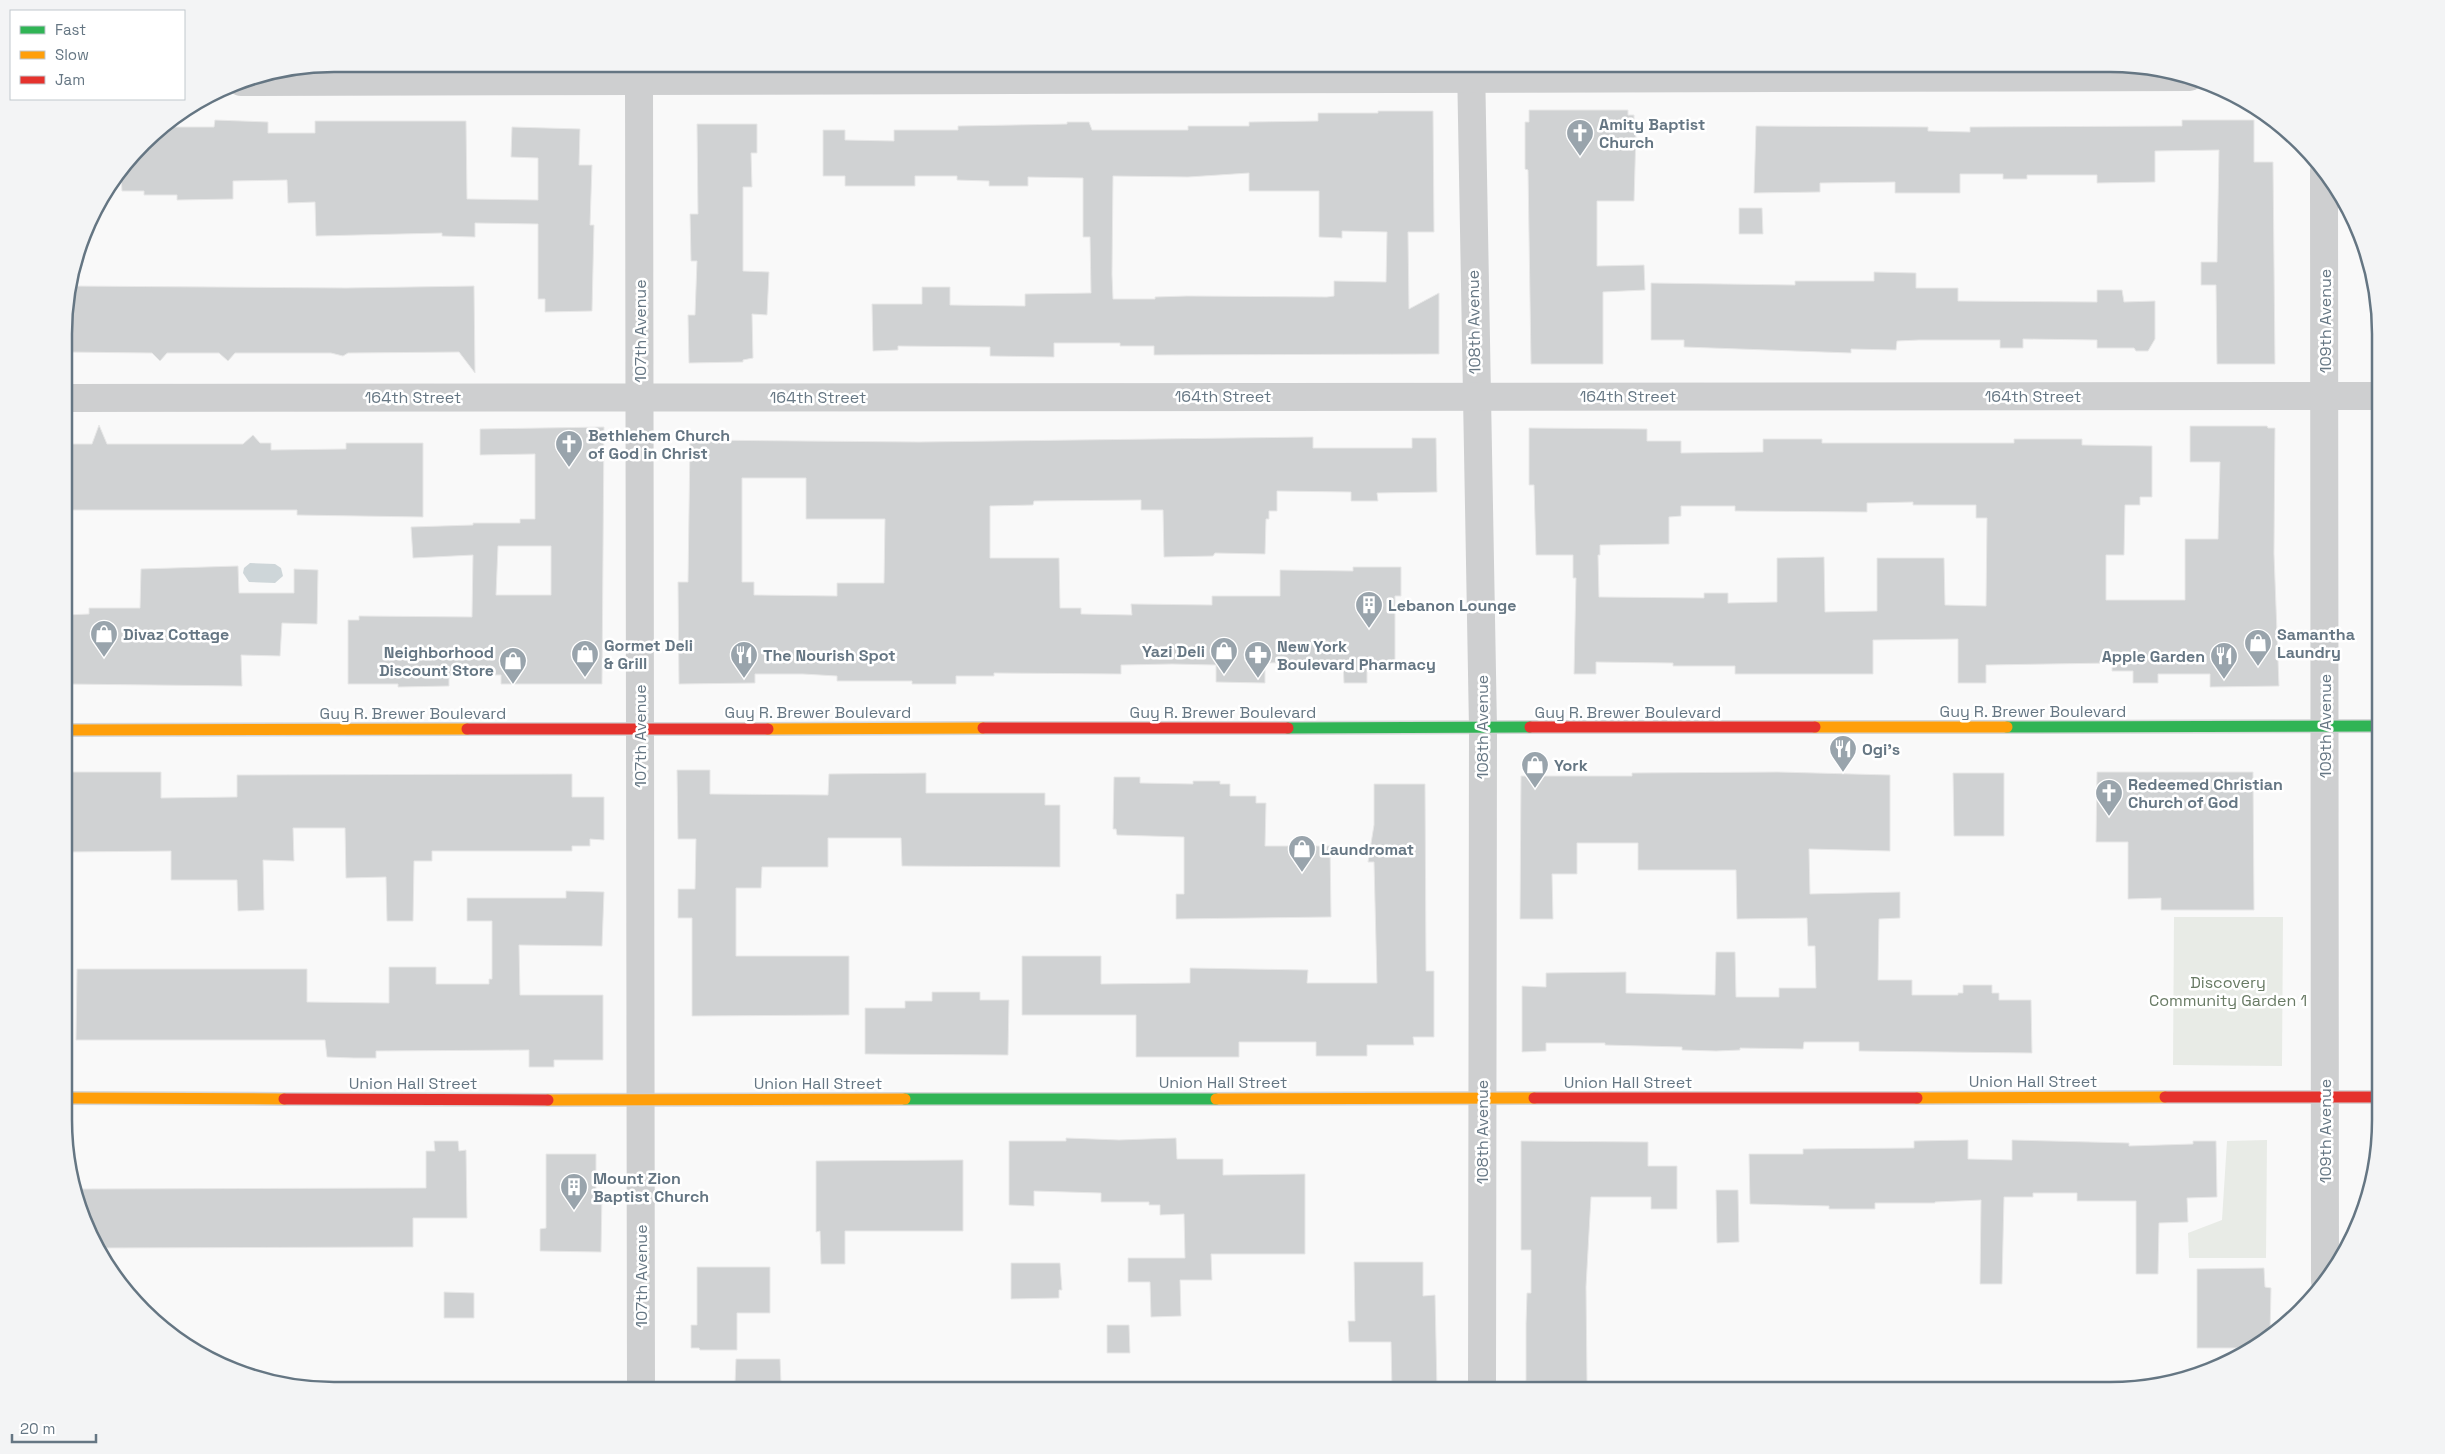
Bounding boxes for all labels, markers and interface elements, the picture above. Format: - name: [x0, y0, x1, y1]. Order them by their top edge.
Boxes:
- legend: [10, 10, 185, 100]
- text: Fast: [55, 20, 86, 39]
- text: Slow: [55, 45, 89, 64]
- text: Jam: [55, 70, 85, 89]
- place label: Amity Baptist Church: [1599, 114, 1705, 153]
- church icon: Amity Baptist Church: [1565, 118, 1595, 157]
- street label: 109th Avenue: [2315, 269, 2336, 373]
- street label: 108th Avenue: [1463, 270, 1485, 374]
- street label: 107th Avenue: [630, 279, 651, 383]
- street label: 164th Street: [1175, 386, 1271, 407]
- street label: 164th Street: [1580, 386, 1676, 407]
- street label: 164th Street: [1985, 386, 2081, 407]
- street label: 164th Street: [365, 387, 461, 408]
- street label: 164th Street: [770, 387, 866, 408]
- place label: Bethlehem Church of God in Christ: [588, 425, 730, 464]
- church icon: Bethlehem Church of God in Christ: [554, 429, 584, 468]
- building icon: Lebanon Lounge: [1354, 590, 1384, 629]
- place label: Lebanon Lounge: [1388, 595, 1517, 616]
- shop icon: Divaz Cottage: [89, 619, 119, 658]
- place label: Divaz Cottage: [123, 624, 229, 645]
- place label: Samantha Laundry: [2277, 624, 2355, 663]
- shop icon: Samantha Laundry: [2243, 628, 2273, 667]
- place label: Gormet Deli & Grill: [604, 635, 693, 674]
- shop icon: Yazi Deli: [1209, 636, 1239, 675]
- place label: New York Boulevard Pharmacy: [1277, 636, 1436, 675]
- shop icon: Gormet Deli & Grill: [570, 639, 600, 678]
- restaurant icon: The Nourish Spot: [729, 640, 759, 679]
- pharmacy icon: New York Boulevard Pharmacy: [1243, 640, 1273, 679]
- place label: Yazi Deli: [1142, 641, 1205, 662]
- restaurant icon: Apple Garden: [2209, 641, 2239, 680]
- place label: Neighborhood Discount Store: [379, 642, 494, 681]
- place label: The Nourish Spot: [763, 645, 896, 666]
- shop icon: Neighborhood Discount Store: [498, 646, 528, 685]
- place label: Apple Garden: [2102, 646, 2205, 667]
- street label: 109th Avenue: [2315, 674, 2336, 778]
- street label: 108th Avenue: [1472, 675, 1493, 779]
- street label: 107th Avenue: [630, 684, 651, 788]
- street label: Guy R. Brewer Boulevard: [1940, 701, 2126, 722]
- street label: Guy R. Brewer Boulevard: [725, 702, 911, 723]
- street label: Guy R. Brewer Boulevard: [1130, 702, 1316, 723]
- street label: Guy R. Brewer Boulevard: [1535, 702, 1721, 723]
- street label: Guy R. Brewer Boulevard: [320, 703, 506, 724]
- restaurant icon: Ogi's: [1828, 734, 1858, 773]
- place label: Ogi's: [1862, 739, 1900, 760]
- shop icon: York: [1520, 750, 1550, 789]
- place label: York: [1554, 755, 1588, 776]
- place label: Redeemed Christian Church of God: [2128, 774, 2283, 813]
- church icon: Redeemed Christian Church of God: [2094, 778, 2124, 817]
- shop icon: Laundromat: [1287, 834, 1317, 873]
- place label: Laundromat: [1321, 839, 1414, 860]
- park label: Discovery Community Garden 1: [2149, 972, 2307, 1011]
- street label: Union Hall Street: [1969, 1071, 2097, 1092]
- street label: Union Hall Street: [1159, 1072, 1287, 1093]
- street label: Union Hall Street: [1564, 1072, 1692, 1093]
- street label: Union Hall Street: [349, 1073, 477, 1094]
- street label: Union Hall Street: [754, 1073, 882, 1094]
- street label: 109th Avenue: [2315, 1079, 2336, 1183]
- street label: 108th Avenue: [1472, 1080, 1493, 1184]
- place label: Mount Zion Baptist Church: [593, 1168, 709, 1207]
- building icon: Mount Zion Baptist Church: [559, 1172, 589, 1211]
- street label: 107th Avenue: [631, 1224, 652, 1328]
- scale bar: [12, 1412, 96, 1444]
- text: 20 m: [20, 1419, 55, 1438]

